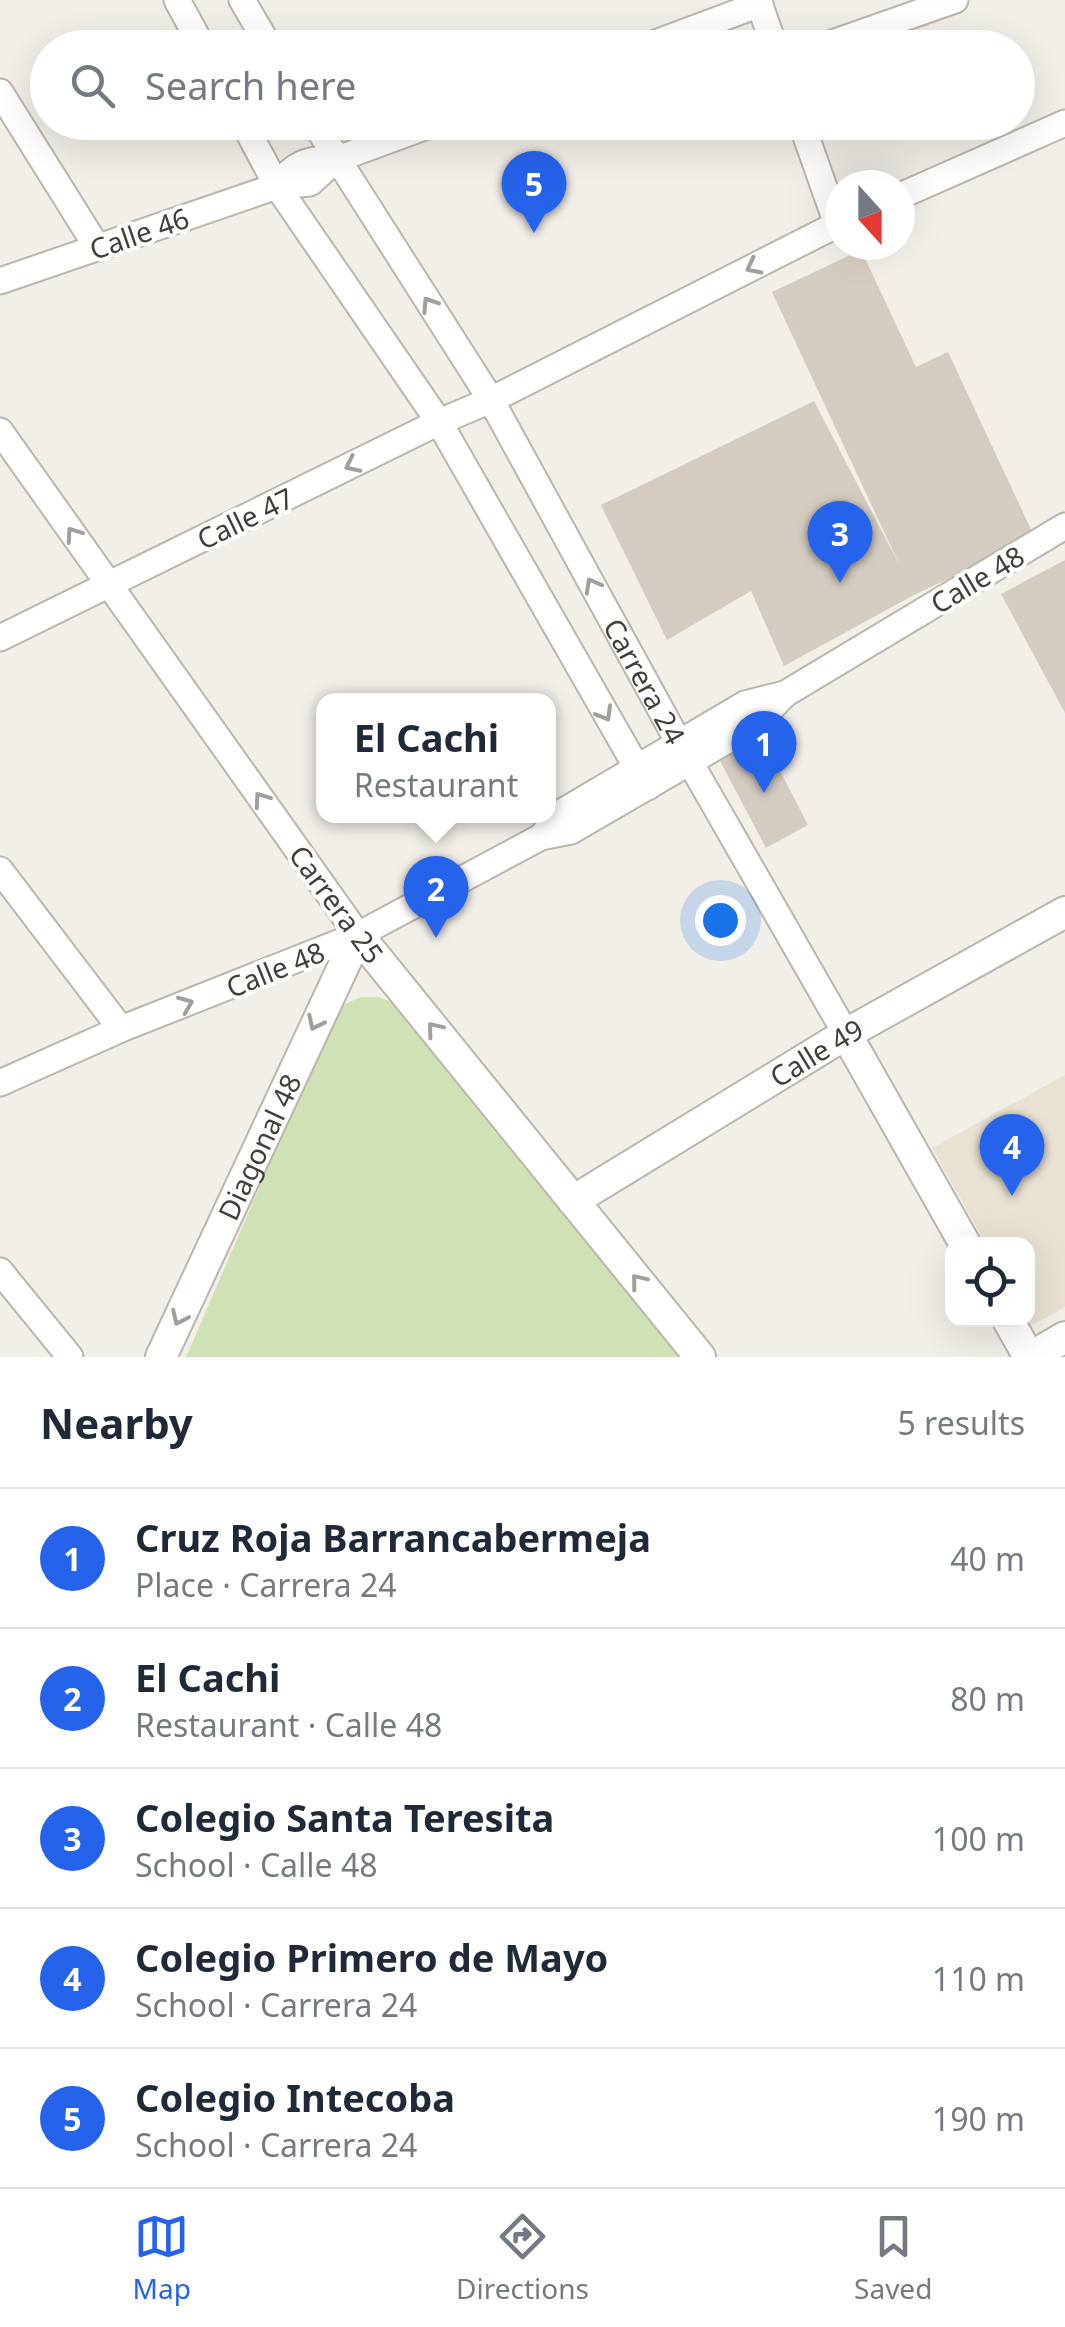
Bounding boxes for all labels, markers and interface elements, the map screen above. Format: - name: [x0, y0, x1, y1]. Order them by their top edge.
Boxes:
- search box: [30, 30, 1035, 140]
- icon: search: [65, 58, 120, 113]
- text: Search here: [145, 59, 356, 111]
- pin: 5: [502, 150, 566, 233]
- north arrow: [825, 170, 915, 260]
- street label: Calle 46: [84, 198, 194, 268]
- one-way arrow: [745, 255, 763, 275]
- one-way arrow: [422, 297, 441, 315]
- one-way arrow: [344, 453, 362, 473]
- street label: Calle 47: [190, 478, 300, 558]
- pin: 3: [808, 500, 872, 583]
- one-way arrow: [67, 527, 85, 545]
- street label: Calle 48: [923, 536, 1031, 622]
- one-way arrow: [584, 577, 604, 595]
- street label: Carrera 24: [595, 611, 695, 751]
- popup: [316, 693, 556, 823]
- one-way arrow: [592, 703, 612, 721]
- pin: 1: [732, 710, 796, 793]
- text: El Cachi: [354, 711, 499, 763]
- text: Restaurant: [354, 763, 518, 806]
- one-way arrow: [255, 792, 273, 810]
- street label: Carrera 25: [281, 837, 393, 971]
- pin: 2: [404, 856, 468, 938]
- your location: [695, 895, 746, 946]
- street label: Calle 48: [220, 932, 330, 1006]
- one-way arrow: [176, 995, 194, 1015]
- street label: Calle 49: [762, 1009, 870, 1095]
- one-way arrow: [307, 1013, 327, 1031]
- one-way arrow: [428, 1022, 446, 1040]
- street label: Diagonal 48: [209, 1068, 310, 1226]
- pin: 4: [980, 1114, 1044, 1196]
- map controls: [945, 1237, 1035, 1327]
- button: locate: [945, 1237, 1035, 1327]
- one-way arrow: [632, 1275, 650, 1293]
- one-way arrow: [171, 1308, 191, 1326]
- text: Nearby: [40, 1394, 193, 1451]
- text: 5 results: [898, 1401, 1025, 1444]
- text: Cruz Roja Barrancabermeja: [135, 1511, 651, 1563]
- text: 1: [63, 1537, 82, 1580]
- text: 40 m: [950, 1537, 1025, 1580]
- text: Place · Carrera 24: [135, 1563, 397, 1606]
- text: El Cachi: [135, 1651, 280, 1703]
- text: 2: [63, 1677, 82, 1720]
- text: 80 m: [950, 1677, 1025, 1720]
- text: Restaurant · Calle 48: [135, 1703, 442, 1746]
- text: Colegio Santa Teresita: [135, 1791, 554, 1843]
- text: 3: [63, 1817, 82, 1860]
- text: 100 m: [932, 1817, 1025, 1860]
- text: School · Calle 48: [135, 1843, 378, 1886]
- text: Colegio Primero de Mayo: [135, 1931, 608, 1983]
- text: 4: [63, 1957, 82, 2000]
- text: 110 m: [932, 1957, 1025, 2000]
- text: School · Carrera 24: [135, 1983, 417, 2026]
- text: Colegio Intecoba: [135, 2071, 455, 2123]
- text: 5: [63, 2097, 82, 2140]
- text: 190 m: [932, 2097, 1025, 2140]
- text: School · Carrera 24: [135, 2123, 417, 2166]
- tab: Map: [133, 2209, 191, 2307]
- tab: Directions: [456, 2209, 589, 2307]
- tab: Saved: [854, 2209, 932, 2307]

